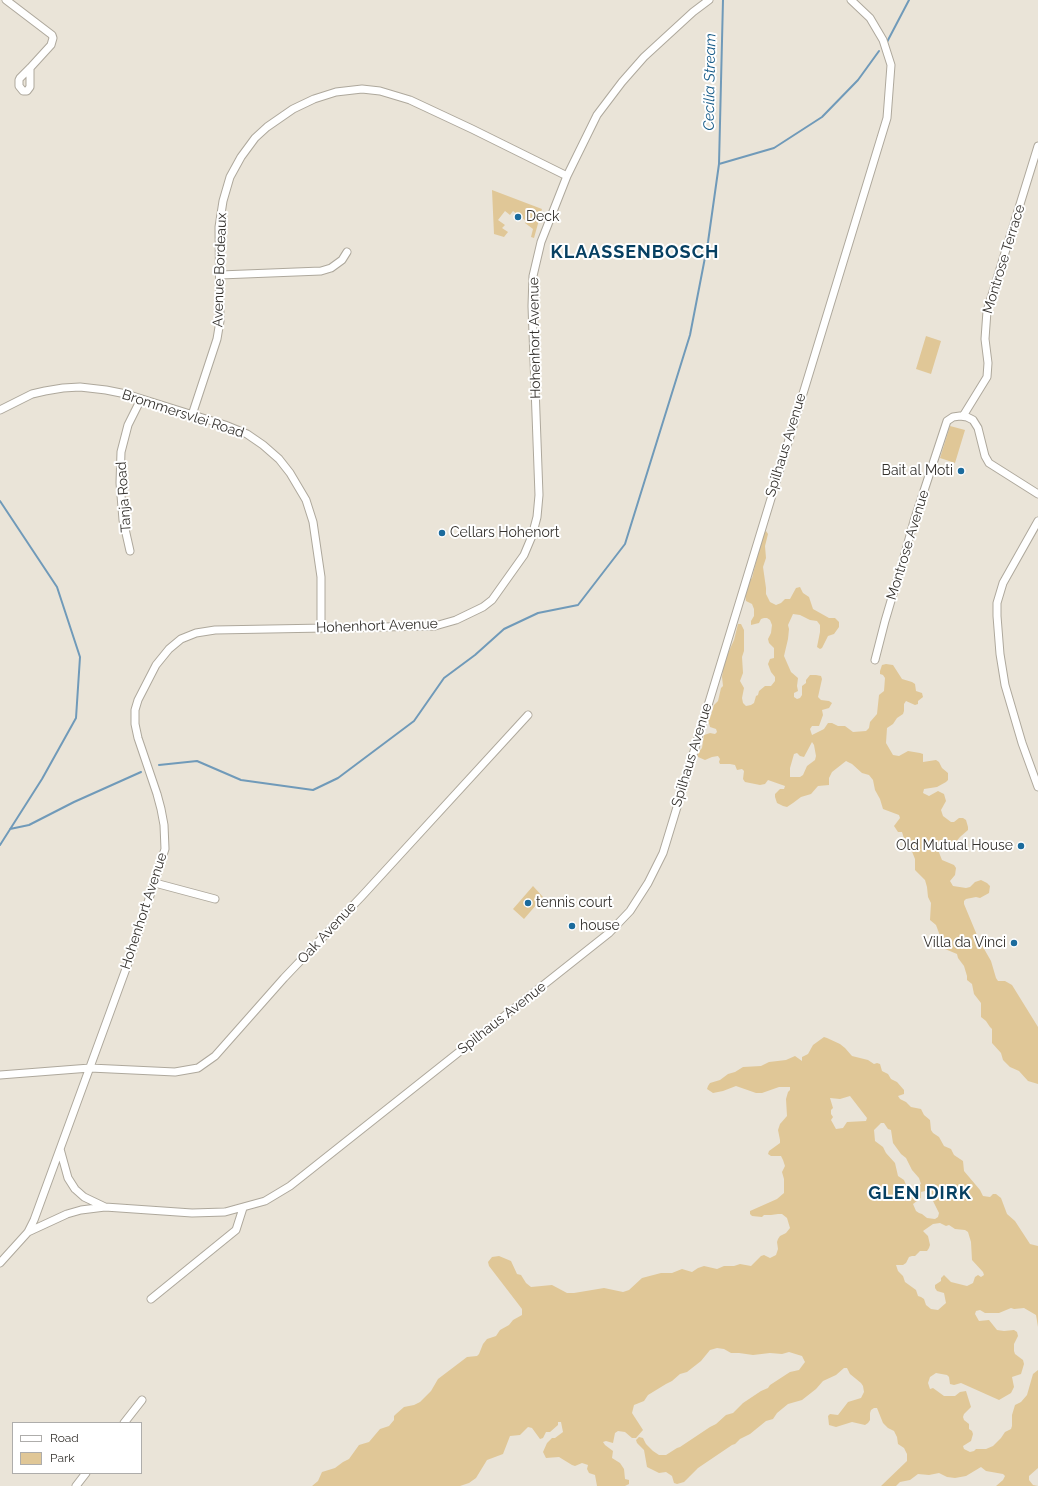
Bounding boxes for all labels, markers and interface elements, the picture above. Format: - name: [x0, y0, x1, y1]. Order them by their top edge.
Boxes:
- water label: Cecilia Stream: [700, 33, 720, 131]
- street label: Montrose Terrace: [979, 202, 1029, 316]
- place label: Deck: [526, 209, 559, 225]
- street label: Avenue Bordeaux: [210, 212, 230, 328]
- marker: Deck: [513, 212, 523, 222]
- district label: KLAASSENBOSCH: [551, 242, 719, 264]
- street label: Hohenhort Avenue: [526, 277, 544, 399]
- street label: Brommersvlei Road: [120, 386, 246, 442]
- street label: Spilhaus Avenue: [762, 391, 810, 499]
- street label: Tanja Road: [113, 461, 135, 533]
- place label: Bait al Moti: [882, 463, 953, 479]
- marker: Bait al Moti: [956, 466, 966, 476]
- street label: Montrose Avenue: [883, 488, 933, 602]
- place label: Cellars Hohenort: [450, 525, 559, 541]
- marker: Cellars Hohenort: [437, 528, 447, 538]
- street label: Hohenhort Avenue: [316, 615, 438, 637]
- street label: Spilhaus Avenue: [668, 701, 716, 809]
- place label: Old Mutual House: [896, 838, 1013, 854]
- marker: Old Mutual House: [1016, 841, 1026, 851]
- street label: Hohenhort Avenue: [117, 850, 171, 972]
- place label: tennis court: [536, 895, 612, 911]
- marker: tennis court: [523, 898, 533, 908]
- street label: Oak Avenue: [294, 899, 360, 967]
- place label: house: [580, 918, 620, 934]
- marker: house: [567, 921, 577, 931]
- place label: Villa da Vinci: [923, 935, 1006, 951]
- marker: Villa da Vinci: [1009, 938, 1019, 948]
- street label: Spilhaus Avenue: [454, 978, 550, 1058]
- district label: GLEN DIRK: [868, 1183, 972, 1205]
- legend: [12, 1422, 142, 1474]
- text: Road: [50, 1431, 79, 1445]
- text: Park: [50, 1451, 75, 1465]

